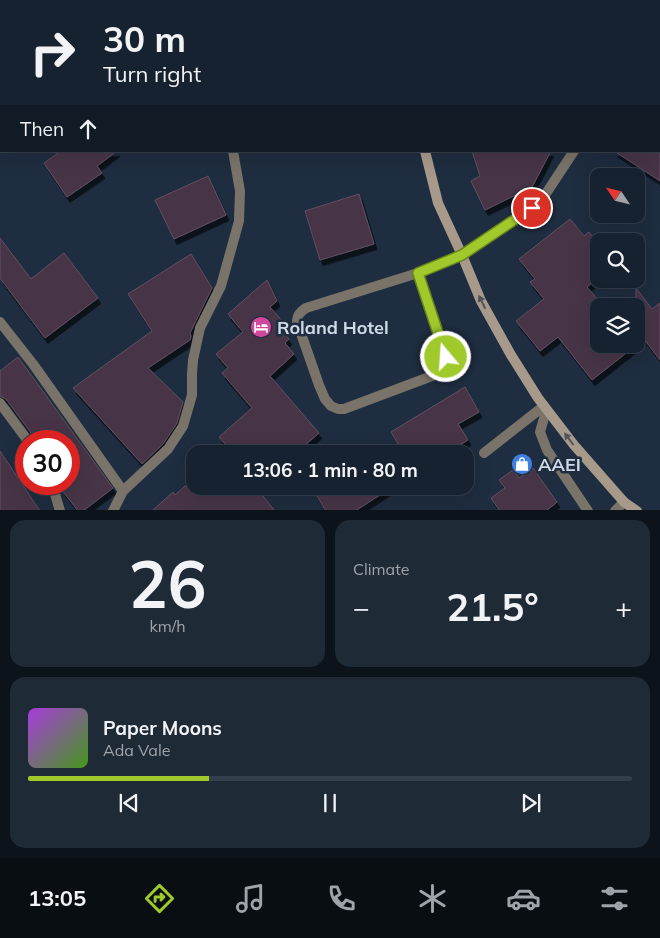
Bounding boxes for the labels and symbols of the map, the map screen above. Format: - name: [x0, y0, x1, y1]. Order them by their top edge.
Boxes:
- north arrow: [590, 168, 645, 222]
- pin: [511, 187, 553, 229]
- one-way arrow: [478, 295, 486, 309]
- hotel icon: Roland Hotel: [249, 315, 273, 339]
- place label: Roland Hotel: [277, 316, 389, 339]
- position arrow: [419, 330, 471, 382]
- speed limit sign: 30: [15, 430, 80, 495]
- one-way arrow: [564, 432, 574, 446]
- shop icon: AAEI: [510, 452, 534, 476]
- place label: AAEI: [538, 453, 581, 476]

